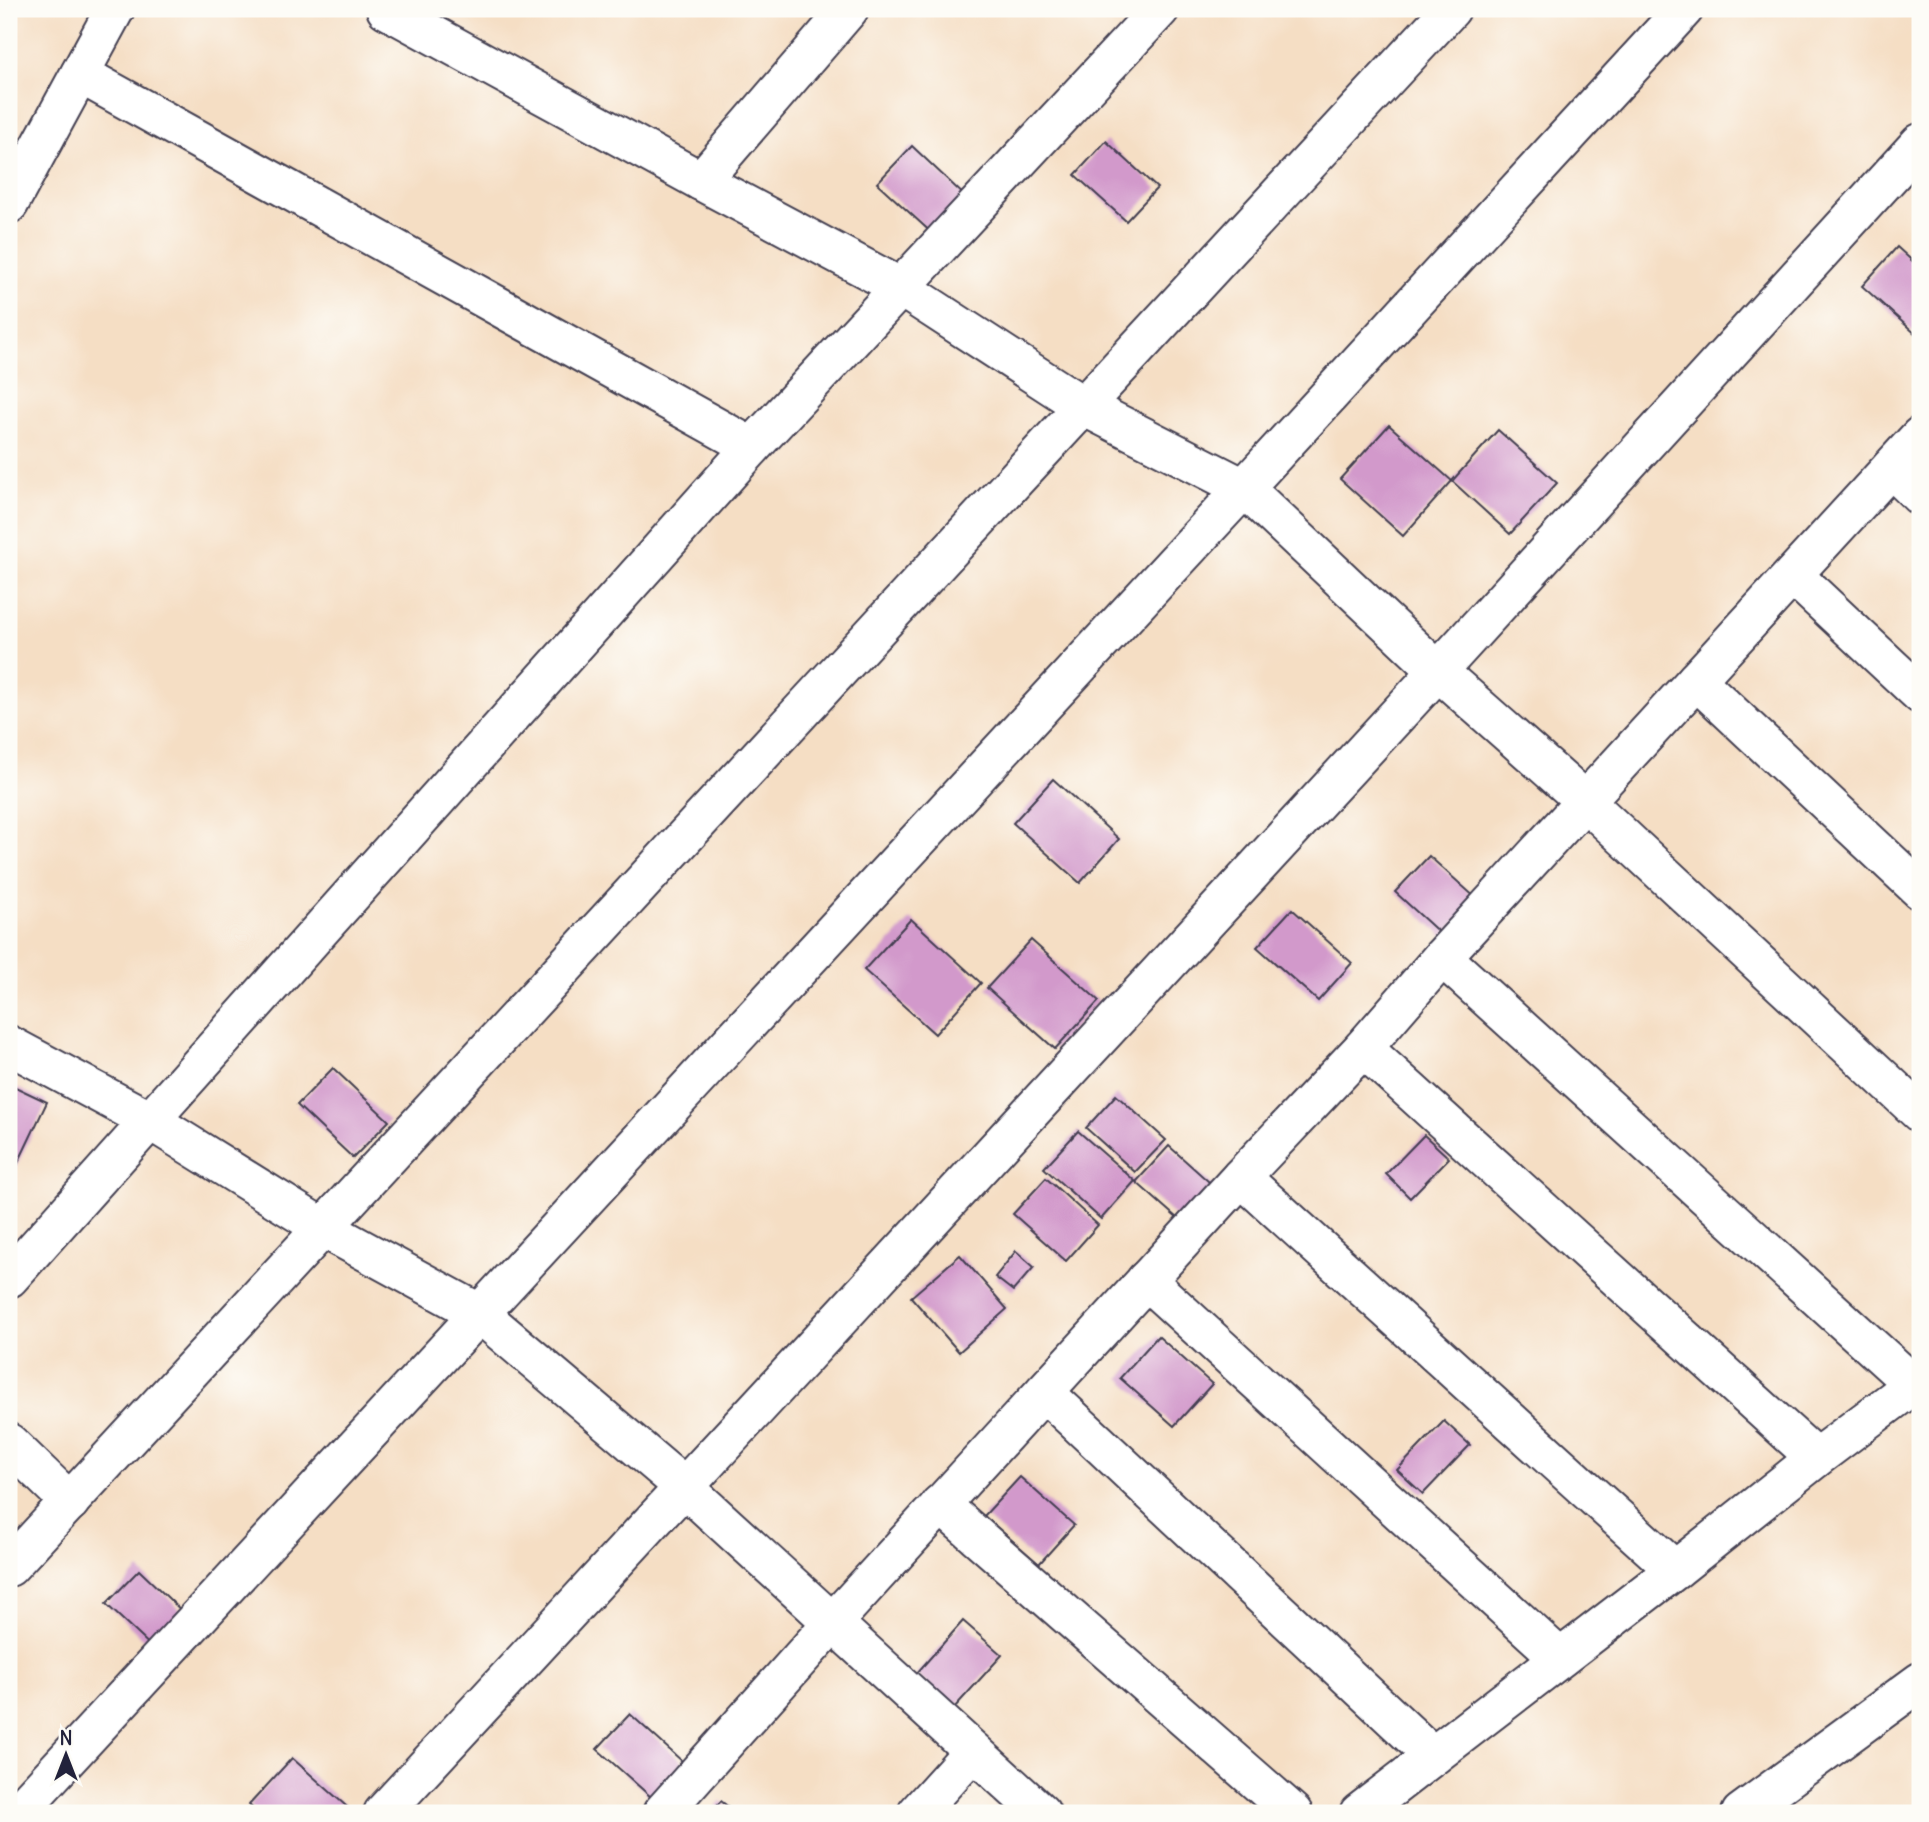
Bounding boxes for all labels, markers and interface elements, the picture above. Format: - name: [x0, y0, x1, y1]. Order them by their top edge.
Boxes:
- north arrow: [32, 1720, 102, 1790]
- text: N: [59, 1726, 73, 1750]

